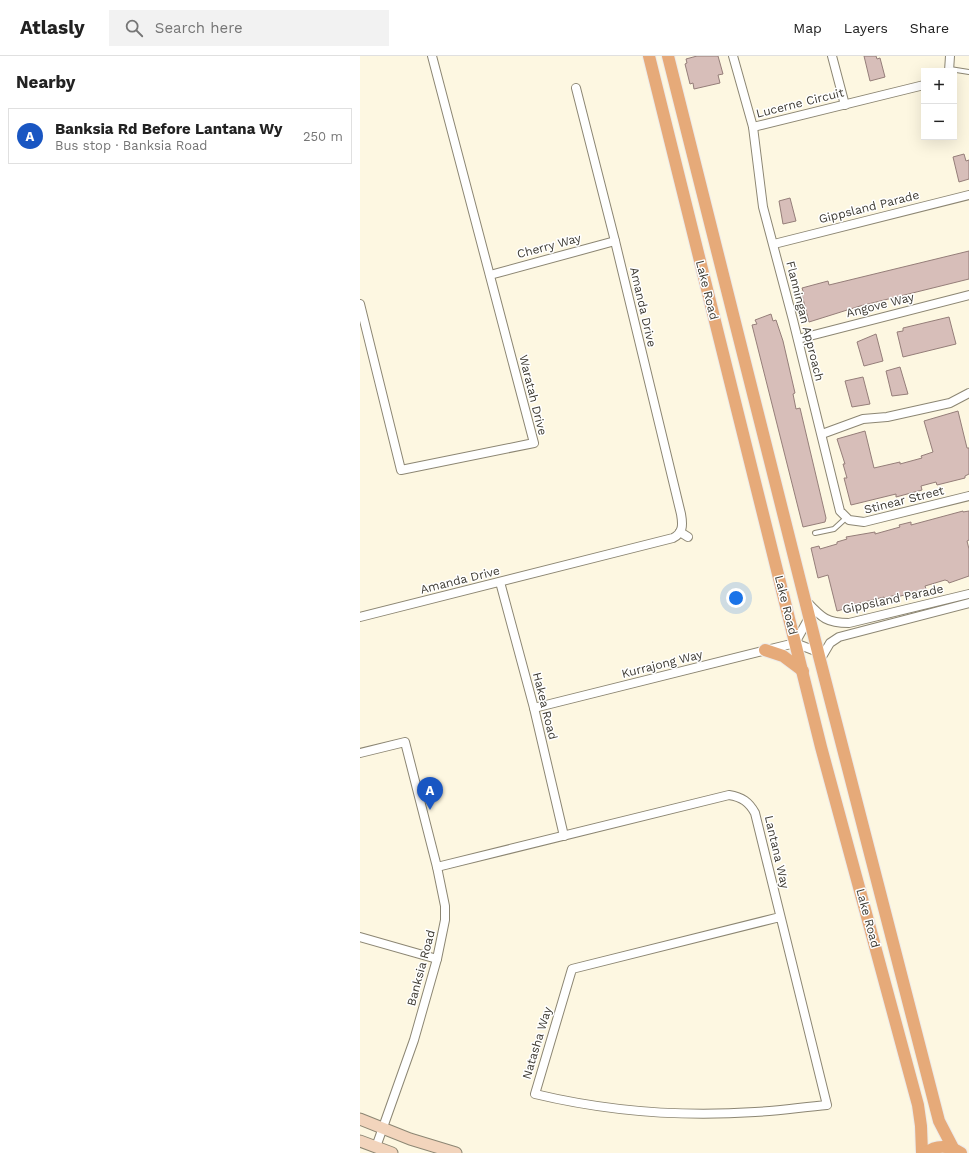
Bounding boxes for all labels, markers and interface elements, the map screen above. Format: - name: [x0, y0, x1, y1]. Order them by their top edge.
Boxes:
- search box: [109, 10, 389, 46]
- text: Atlasly: [20, 16, 85, 39]
- icon: search: [123, 17, 145, 39]
- text: Search here: [155, 19, 243, 37]
- text: Map: [793, 20, 822, 36]
- text: Layers: [844, 20, 888, 36]
- text: Share: [910, 20, 949, 36]
- map controls: [921, 68, 957, 140]
- button: +: [921, 68, 957, 104]
- text: Nearby: [16, 72, 75, 92]
- street label: Lucerne Circuit: [755, 85, 845, 121]
- button: −: [921, 104, 957, 140]
- text: Banksia Rd Before Lantana Wy: [55, 120, 282, 138]
- text: A: [26, 129, 34, 144]
- text: 250 m: [303, 129, 343, 144]
- text: Bus stop · Banksia Road: [55, 138, 208, 153]
- street label: Gippsland Parade: [817, 188, 921, 226]
- street label: Cherry Way: [515, 231, 583, 261]
- street label: Lake Road: [693, 259, 721, 321]
- street label: Flanningan Approach: [783, 259, 827, 383]
- street label: Amanda Drive: [627, 266, 659, 348]
- street label: Angove Way: [845, 290, 916, 320]
- street label: Waratah Drive: [516, 353, 550, 437]
- street label: Stinear Street: [863, 483, 945, 517]
- street label: Amanda Drive: [419, 563, 501, 597]
- street label: Lake Road: [772, 574, 800, 636]
- street label: Gippsland Parade: [841, 581, 945, 617]
- your location: [726, 588, 746, 608]
- street label: Kurrajong Way: [620, 647, 705, 681]
- street label: Hakea Road: [530, 671, 560, 741]
- pin: A: [417, 777, 443, 810]
- street label: Lantana Way: [762, 814, 792, 891]
- street label: Lake Road: [853, 887, 883, 949]
- street label: Banksia Road: [404, 928, 438, 1008]
- street label: Natasha Way: [519, 1004, 555, 1081]

